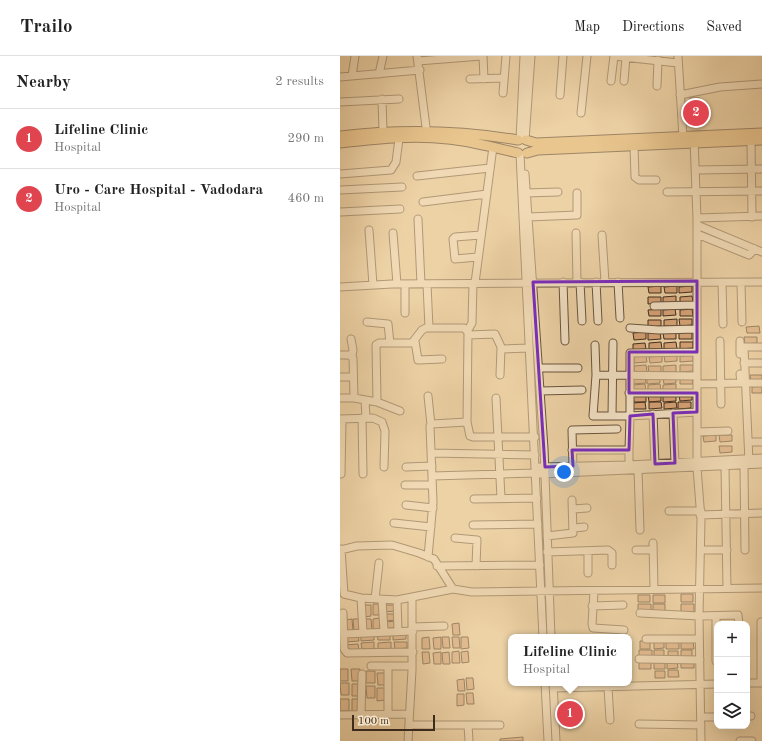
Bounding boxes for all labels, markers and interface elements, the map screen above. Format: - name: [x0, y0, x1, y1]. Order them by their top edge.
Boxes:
- text: Trailo: [20, 18, 73, 37]
- text: Map: [574, 20, 600, 34]
- text: Directions: [622, 20, 684, 34]
- text: Saved: [706, 20, 742, 34]
- text: Nearby: [16, 74, 71, 91]
- text: 2 results: [275, 75, 324, 88]
- pin: 2: [683, 98, 709, 128]
- text: Lifeline Clinic: [54, 123, 148, 138]
- text: 1: [25, 132, 33, 145]
- text: 290 m: [287, 132, 324, 145]
- text: Hospital: [54, 141, 101, 154]
- text: Uro - Care Hospital - Vadodara: [54, 183, 263, 198]
- text: 2: [25, 192, 33, 205]
- text: 460 m: [287, 192, 324, 205]
- text: Hospital: [54, 201, 101, 214]
- your location: [554, 462, 574, 482]
- map controls: [714, 621, 750, 729]
- button: +: [714, 621, 750, 657]
- popup: [508, 634, 632, 686]
- text: Lifeline Clinic: [523, 645, 617, 660]
- button: −: [714, 657, 750, 693]
- text: Hospital: [523, 663, 570, 676]
- button: layers: [714, 693, 750, 729]
- pin: 1: [557, 699, 583, 729]
- scale bar: [352, 713, 435, 732]
- text: 100 m: [358, 716, 389, 727]

